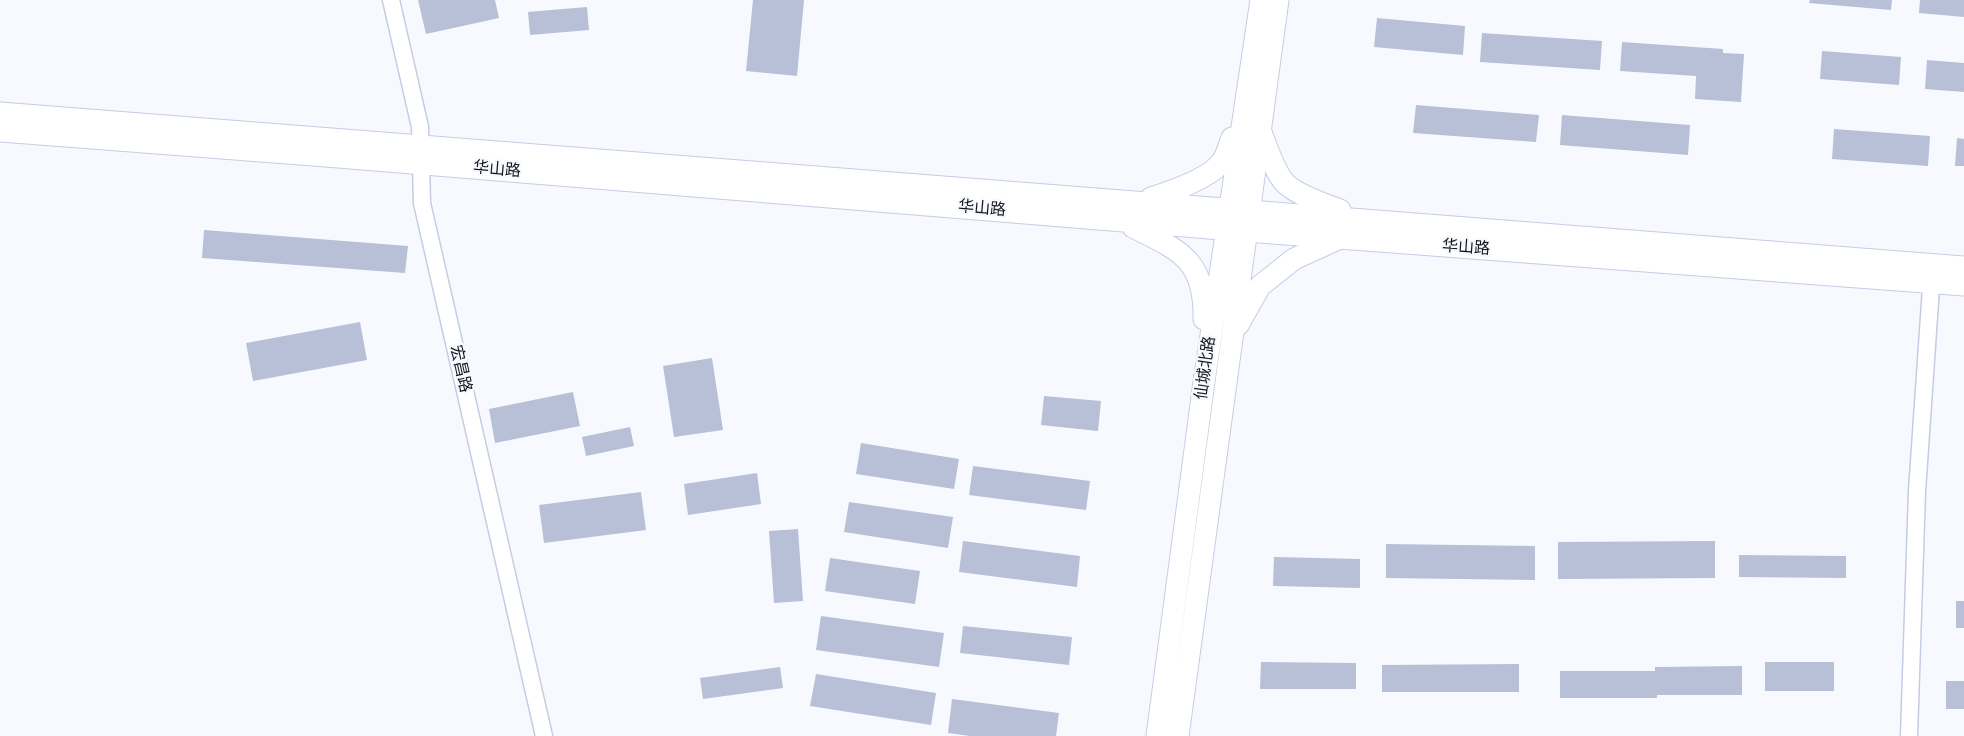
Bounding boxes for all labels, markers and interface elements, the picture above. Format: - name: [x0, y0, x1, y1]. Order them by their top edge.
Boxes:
- street label: 华山路: [472, 158, 522, 182]
- street label: 华山路: [957, 197, 1007, 221]
- street label: 华山路: [1441, 237, 1491, 259]
- street label: 仙城北路: [1192, 335, 1220, 401]
- street label: 宏昌路: [445, 343, 475, 395]

